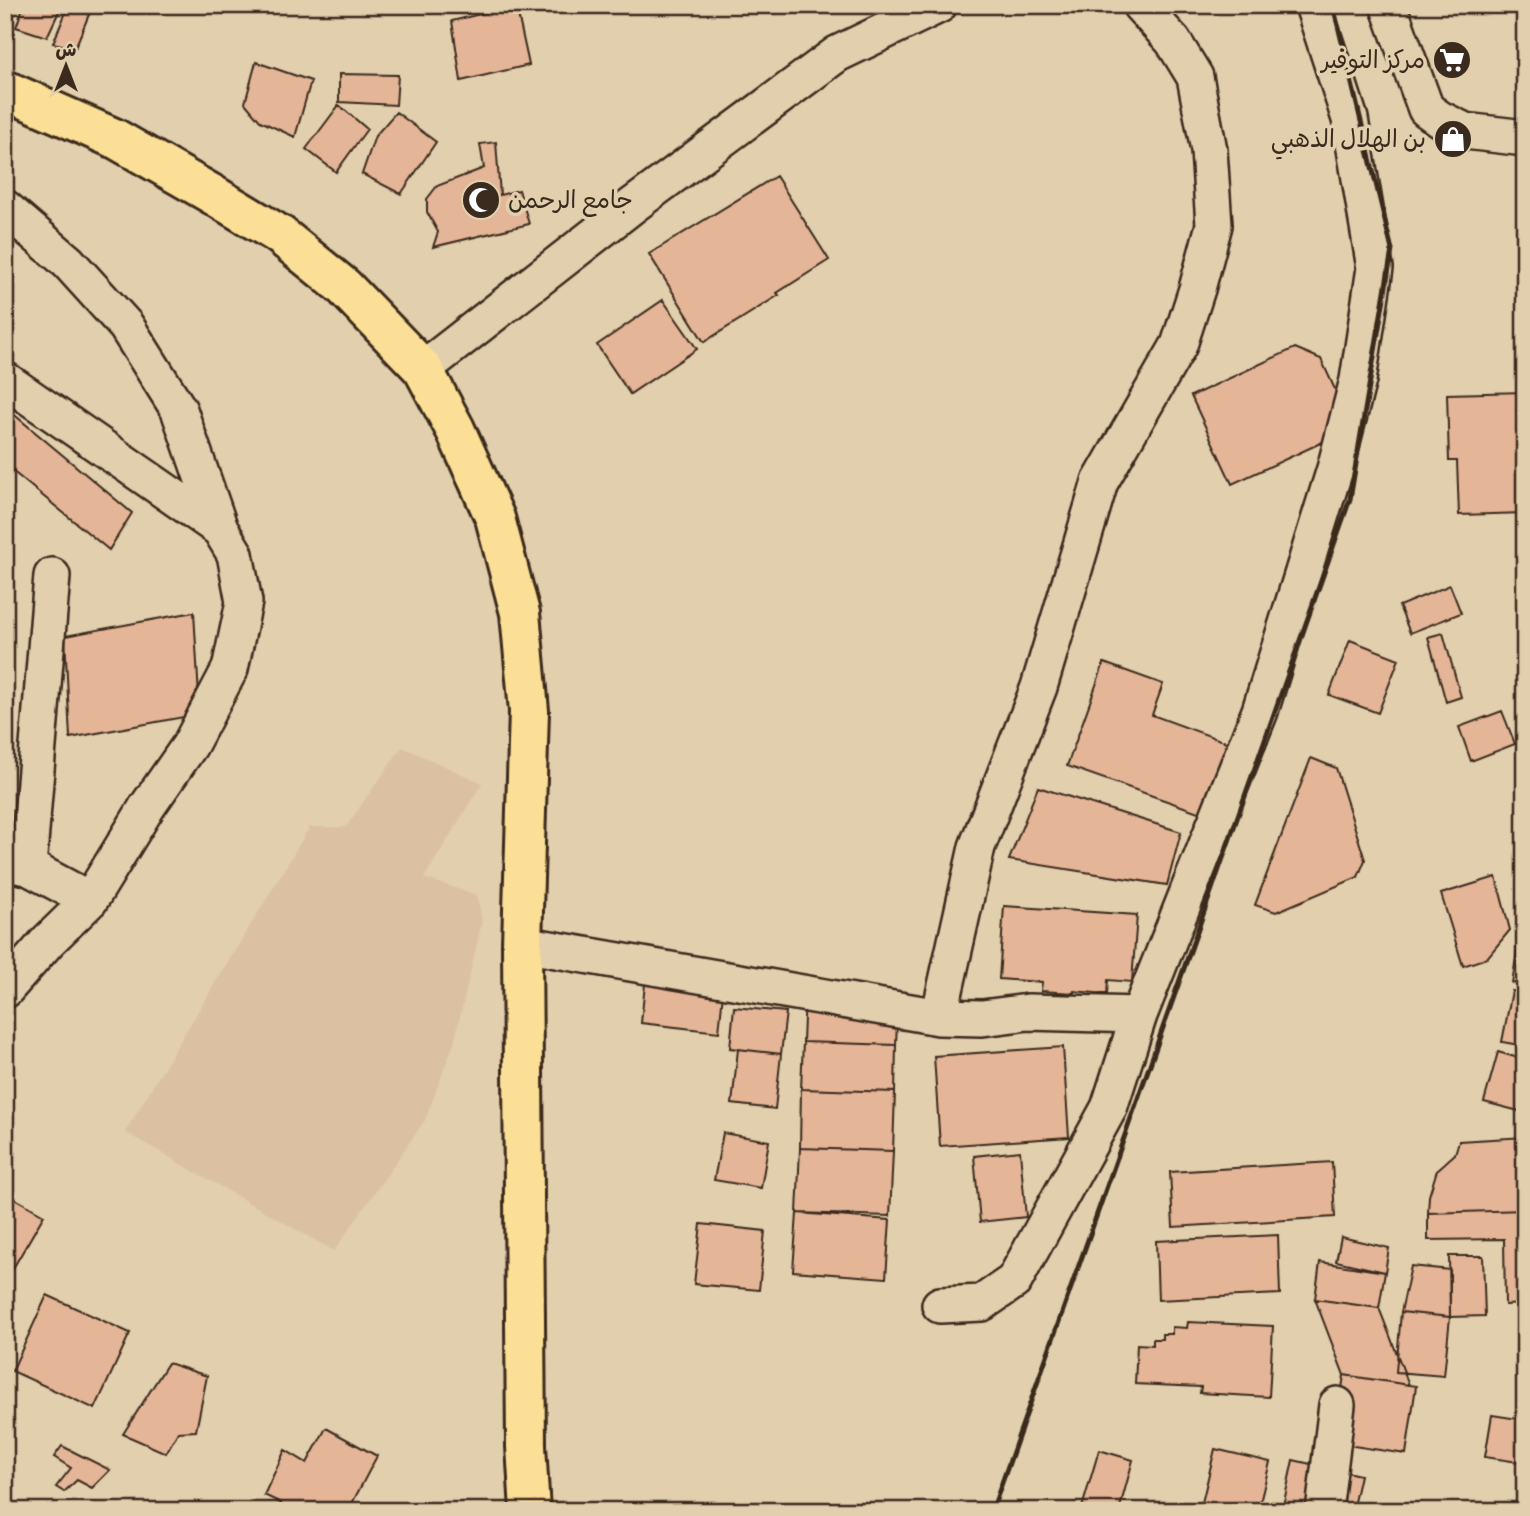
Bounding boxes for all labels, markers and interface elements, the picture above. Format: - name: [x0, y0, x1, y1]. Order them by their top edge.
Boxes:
- north arrow: [32, 32, 102, 102]
- text: ش: [56, 38, 77, 61]
- supermarket icon: مركز التوفير: [1431, 39, 1473, 81]
- place label: مركز التوفير: [1319, 45, 1425, 75]
- shop icon: بن الهلال الذهبي: [1432, 118, 1474, 160]
- place label: بن الهلال الذهبي: [1271, 124, 1426, 160]
- mosque icon: جامع الرحمن: [460, 179, 502, 221]
- place label: جامع الرحمن: [508, 185, 633, 217]

